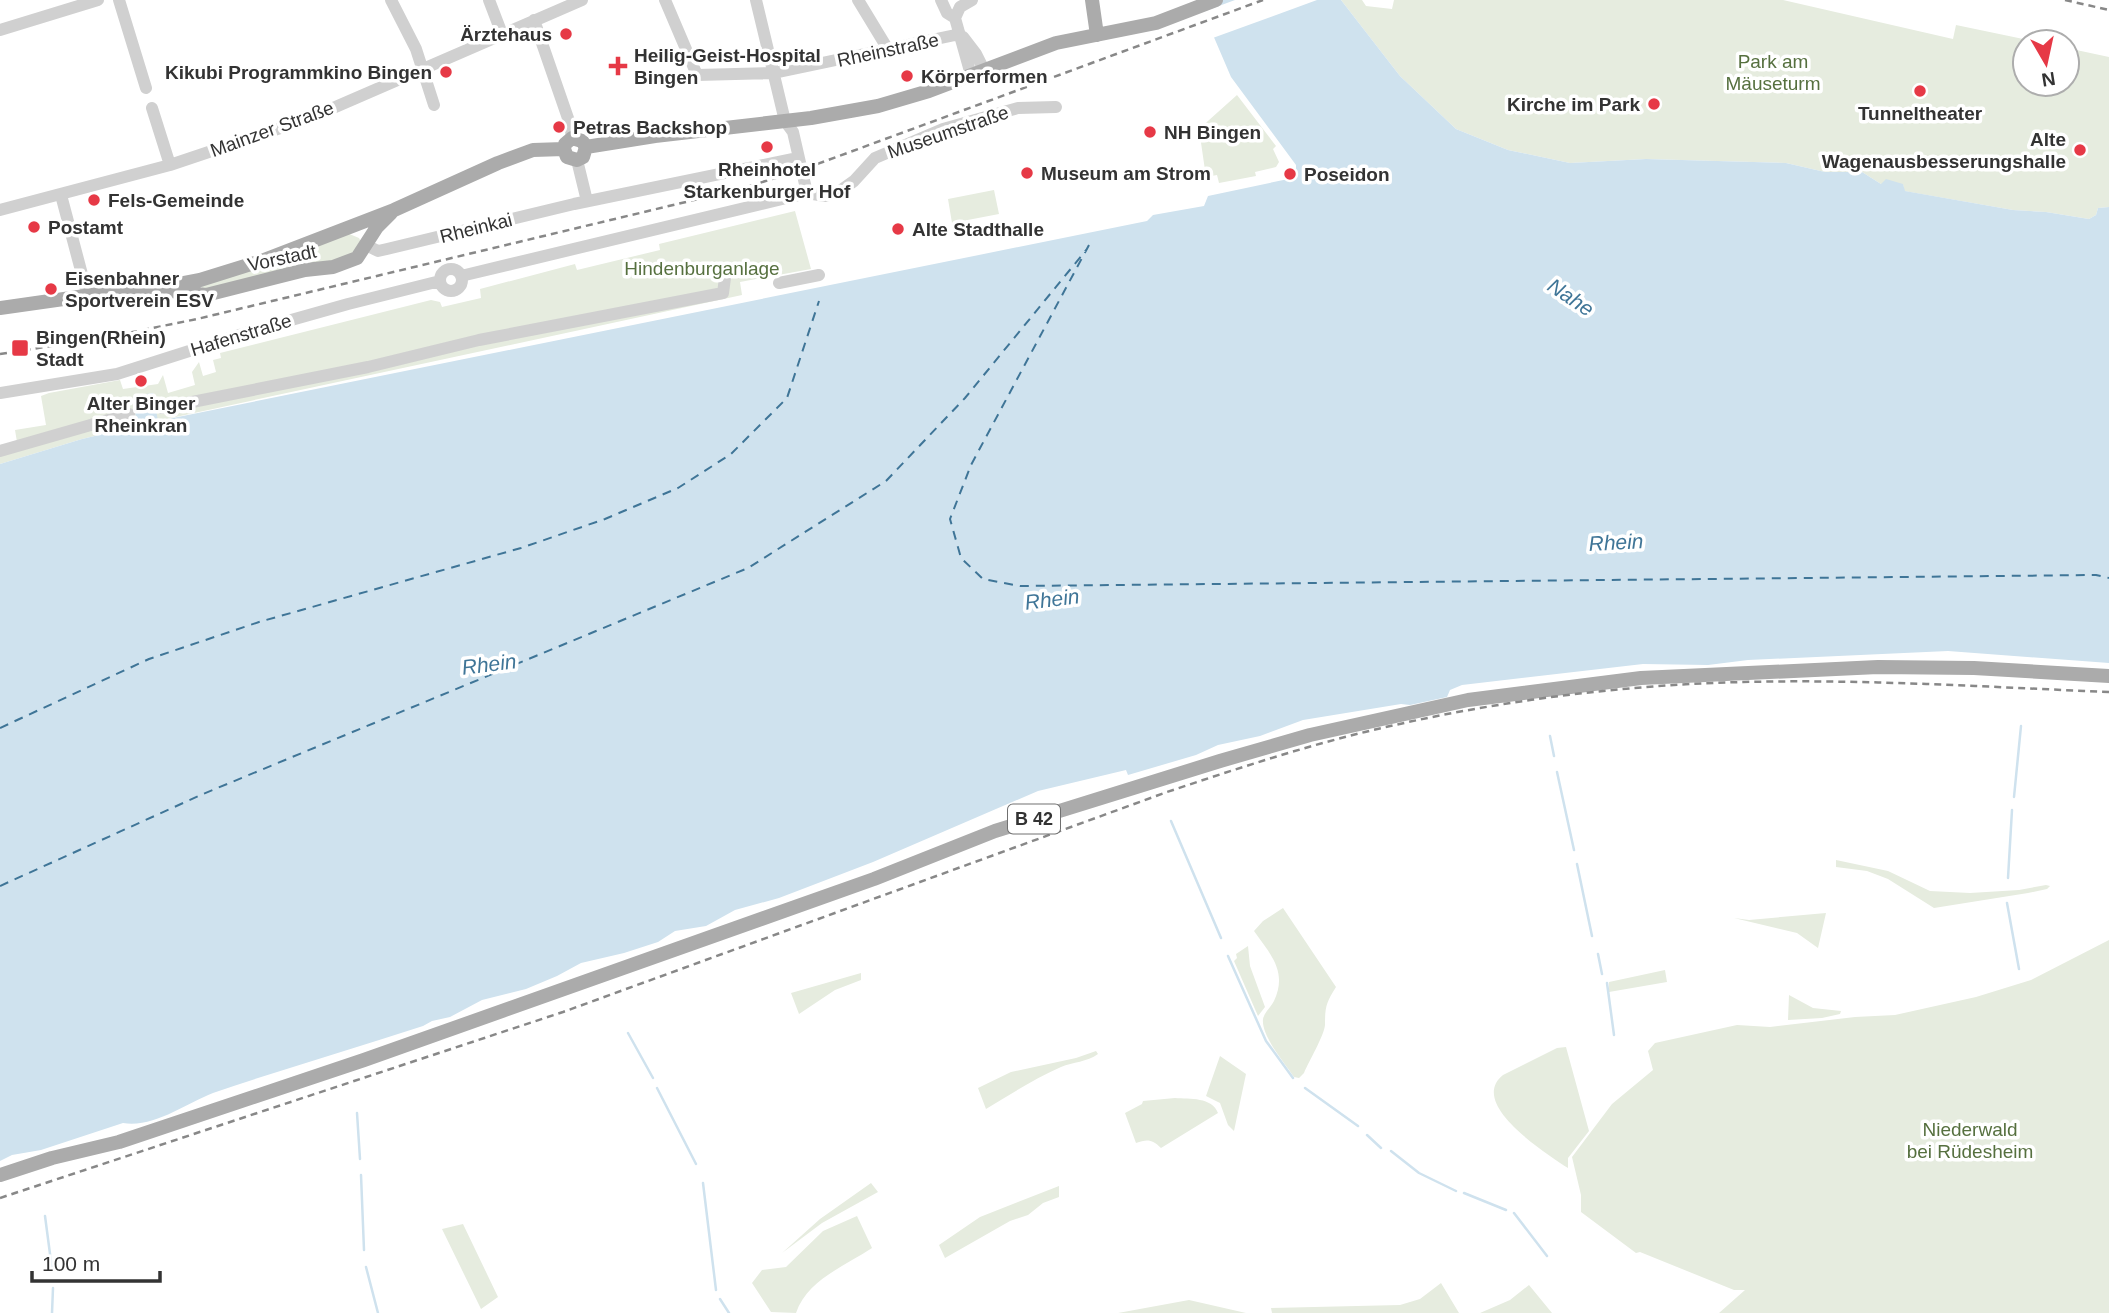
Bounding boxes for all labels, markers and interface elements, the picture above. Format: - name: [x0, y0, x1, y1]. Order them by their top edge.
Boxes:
- place label: Ärztehaus: [460, 24, 552, 45]
- marker: Ärztehaus: [558, 26, 574, 42]
- north arrow: [2011, 28, 2081, 98]
- street label: Rheinstraße: [835, 29, 941, 71]
- place label: Heilig-Geist-Hospital Bingen: [634, 45, 821, 88]
- park label: Park am Mäuseturm: [1725, 51, 1821, 94]
- marker: Heilig-Geist-Hospital Bingen: [608, 56, 628, 76]
- place label: Kikubi Programmkino Bingen: [165, 62, 432, 83]
- marker: Kikubi Programmkino Bingen: [438, 64, 454, 80]
- place label: Körperformen: [921, 66, 1048, 87]
- marker: Körperformen: [899, 68, 915, 84]
- text: N: [2040, 68, 2057, 91]
- marker: Tunneltheater: [1912, 83, 1928, 99]
- place label: Kirche im Park: [1507, 94, 1640, 115]
- marker: Kirche im Park: [1646, 96, 1662, 112]
- street label: Mainzer Straße: [207, 97, 337, 161]
- street label: Museumstraße: [885, 101, 1011, 163]
- place label: Tunneltheater: [1858, 103, 1983, 124]
- place label: Petras Backshop: [573, 117, 727, 138]
- marker: Petras Backshop: [551, 119, 567, 135]
- place label: NH Bingen: [1164, 122, 1261, 143]
- marker: NH Bingen: [1142, 124, 1158, 140]
- place label: Alte Wagenausbesserungshalle: [1822, 129, 2066, 172]
- marker: Rheinhotel Starkenburger Hof: [759, 139, 775, 155]
- marker: Alte Wagenausbesserungshalle: [2072, 142, 2088, 158]
- place label: Rheinhotel Starkenburger Hof: [684, 159, 851, 202]
- place label: Museum am Strom: [1041, 163, 1211, 184]
- place label: Poseidon: [1304, 164, 1390, 185]
- marker: Museum am Strom: [1019, 165, 1035, 181]
- marker: Poseidon: [1282, 166, 1298, 182]
- place label: Fels-Gemeinde: [108, 190, 244, 211]
- marker: Fels-Gemeinde: [86, 192, 102, 208]
- street label: Rheinkai: [438, 209, 514, 247]
- place label: Postamt: [48, 217, 124, 238]
- marker: Postamt: [26, 219, 42, 235]
- place label: Alte Stadthalle: [912, 219, 1044, 240]
- marker: Alte Stadthalle: [890, 221, 906, 237]
- street label: Vorstadt: [246, 240, 319, 276]
- park label: Hindenburganlage: [624, 258, 780, 279]
- place label: Eisenbahner Sportverein ESV: [65, 268, 214, 311]
- water label: Nahe: [1544, 273, 1598, 321]
- marker: Eisenbahner Sportverein ESV: [43, 281, 59, 297]
- street label: Hafenstraße: [188, 310, 294, 360]
- place label: Bingen(Rhein) Stadt: [36, 327, 166, 370]
- marker: Bingen(Rhein) Stadt: [10, 338, 30, 358]
- marker: Alter Binger Rheinkran: [133, 373, 149, 389]
- place label: Alter Binger Rheinkran: [87, 393, 196, 436]
- water label: Rhein: [1588, 529, 1644, 555]
- water label: Rhein: [1023, 584, 1081, 614]
- water label: Rhein: [460, 649, 518, 679]
- road number: B 42: [1008, 804, 1060, 834]
- park label: Niederwald bei Rüdesheim: [1907, 1119, 2033, 1162]
- scale bar: [32, 1240, 159, 1284]
- text: 100 m: [42, 1252, 100, 1275]

